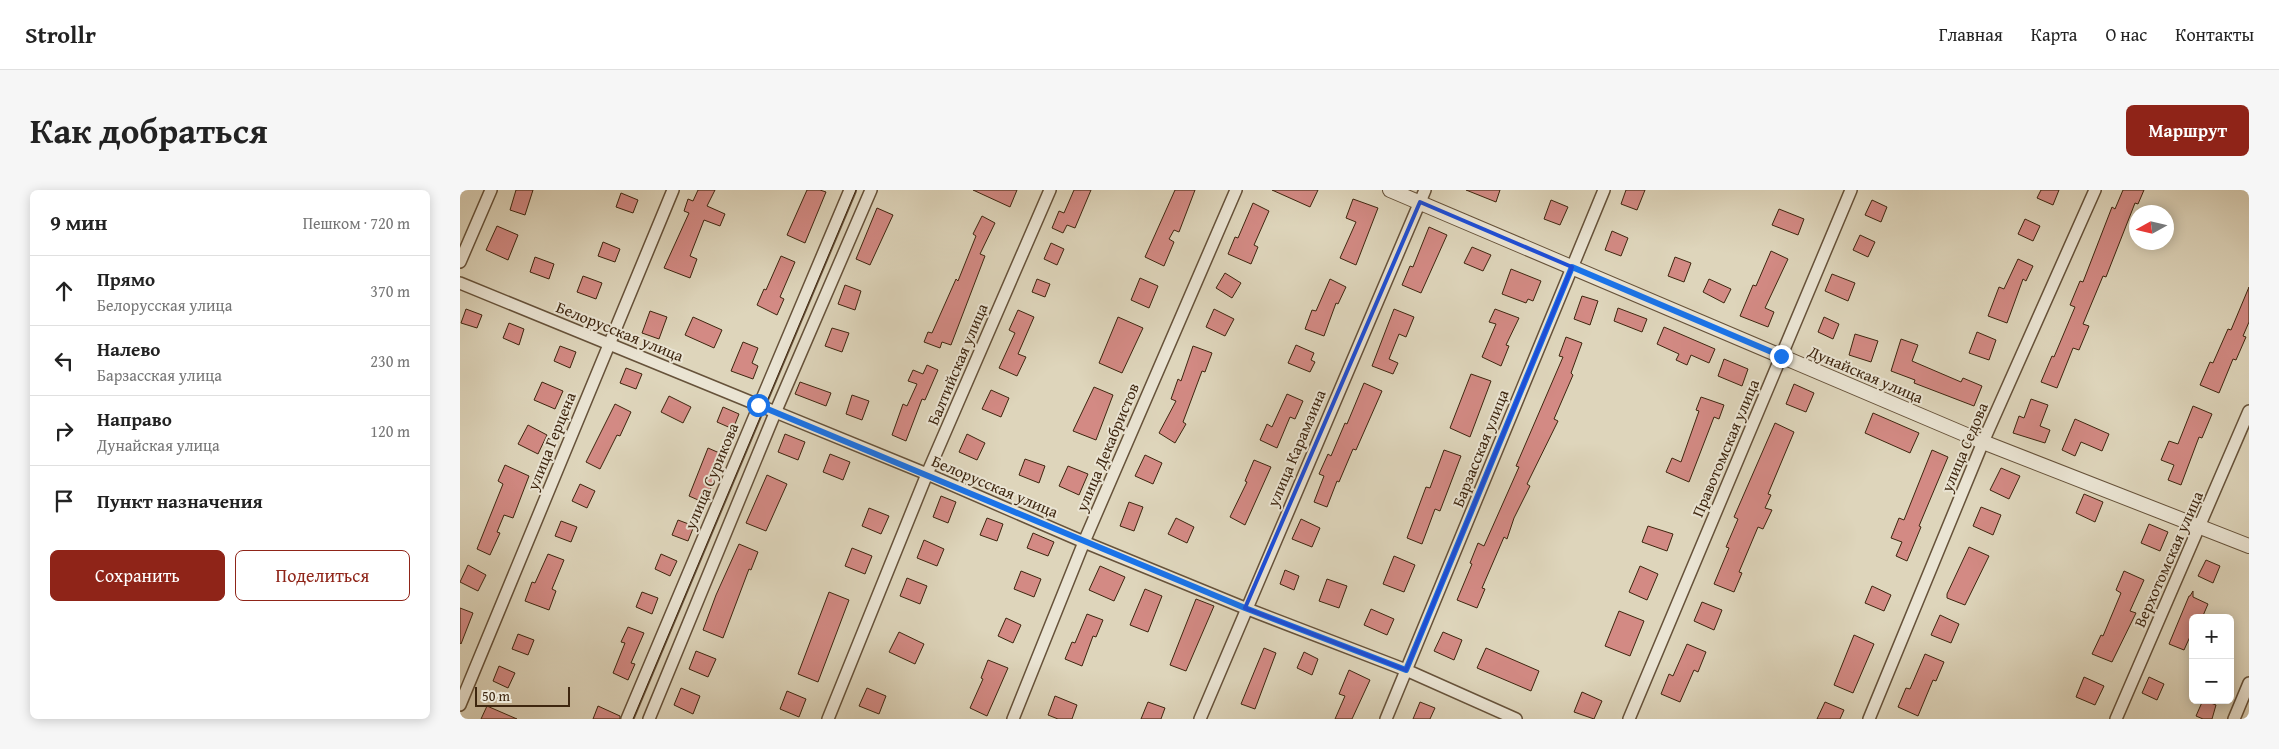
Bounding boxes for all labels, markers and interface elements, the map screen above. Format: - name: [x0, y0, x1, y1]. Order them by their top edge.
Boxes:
- text: Strollr: [25, 17, 96, 52]
- text: Главная: [1939, 21, 2003, 48]
- text: Карта: [2031, 21, 2077, 48]
- text: О нас: [2105, 21, 2147, 48]
- text: Контакты: [2175, 21, 2254, 48]
- text: Как добраться: [30, 105, 268, 156]
- button: Маршрут: [2126, 105, 2249, 156]
- north arrow: [2129, 205, 2174, 250]
- text: 9 мин: [50, 207, 107, 238]
- text: Пешком · 720 m: [303, 211, 410, 235]
- text: Прямо: [97, 265, 155, 293]
- icon: ahead: [50, 277, 78, 305]
- text: 370 m: [370, 279, 410, 303]
- text: Белорусская улица: [97, 293, 232, 317]
- street label: Белорусская улица: [553, 295, 688, 368]
- street label: Балтийская улица: [921, 299, 994, 429]
- text: Налево: [97, 335, 160, 363]
- street label: Дунайская улица: [1804, 339, 1928, 409]
- route end: [1770, 345, 1793, 368]
- icon: left: [50, 347, 78, 375]
- text: 230 m: [370, 349, 410, 373]
- text: Барзасская улица: [97, 363, 222, 387]
- street label: Правотомская улица: [1685, 375, 1765, 521]
- street label: улица Декабристов: [1069, 379, 1145, 516]
- street label: улица Карамзина: [1260, 385, 1332, 511]
- street label: Барзасская улица: [1445, 385, 1515, 510]
- street label: улица Герцена: [520, 388, 582, 495]
- route start: [747, 394, 770, 417]
- street label: улица Седова: [1934, 398, 1994, 496]
- text: Направо: [97, 405, 172, 433]
- icon: right: [50, 417, 78, 445]
- text: 120 m: [370, 419, 410, 443]
- street label: улица Сурикова: [677, 419, 744, 534]
- text: Дунайская улица: [97, 433, 220, 457]
- street label: Белорусская улица: [928, 449, 1062, 524]
- icon: arrive: [50, 487, 78, 515]
- text: Пункт назначения: [97, 487, 263, 515]
- street label: Верхотомская улица: [2127, 487, 2209, 631]
- button: Сохранить: [50, 550, 225, 601]
- button: Поделиться: [235, 550, 410, 601]
- map controls: [2189, 614, 2234, 704]
- button: +: [2189, 614, 2234, 659]
- button: −: [2189, 659, 2234, 704]
- scale bar: [475, 684, 570, 707]
- text: 50 m: [482, 686, 510, 706]

